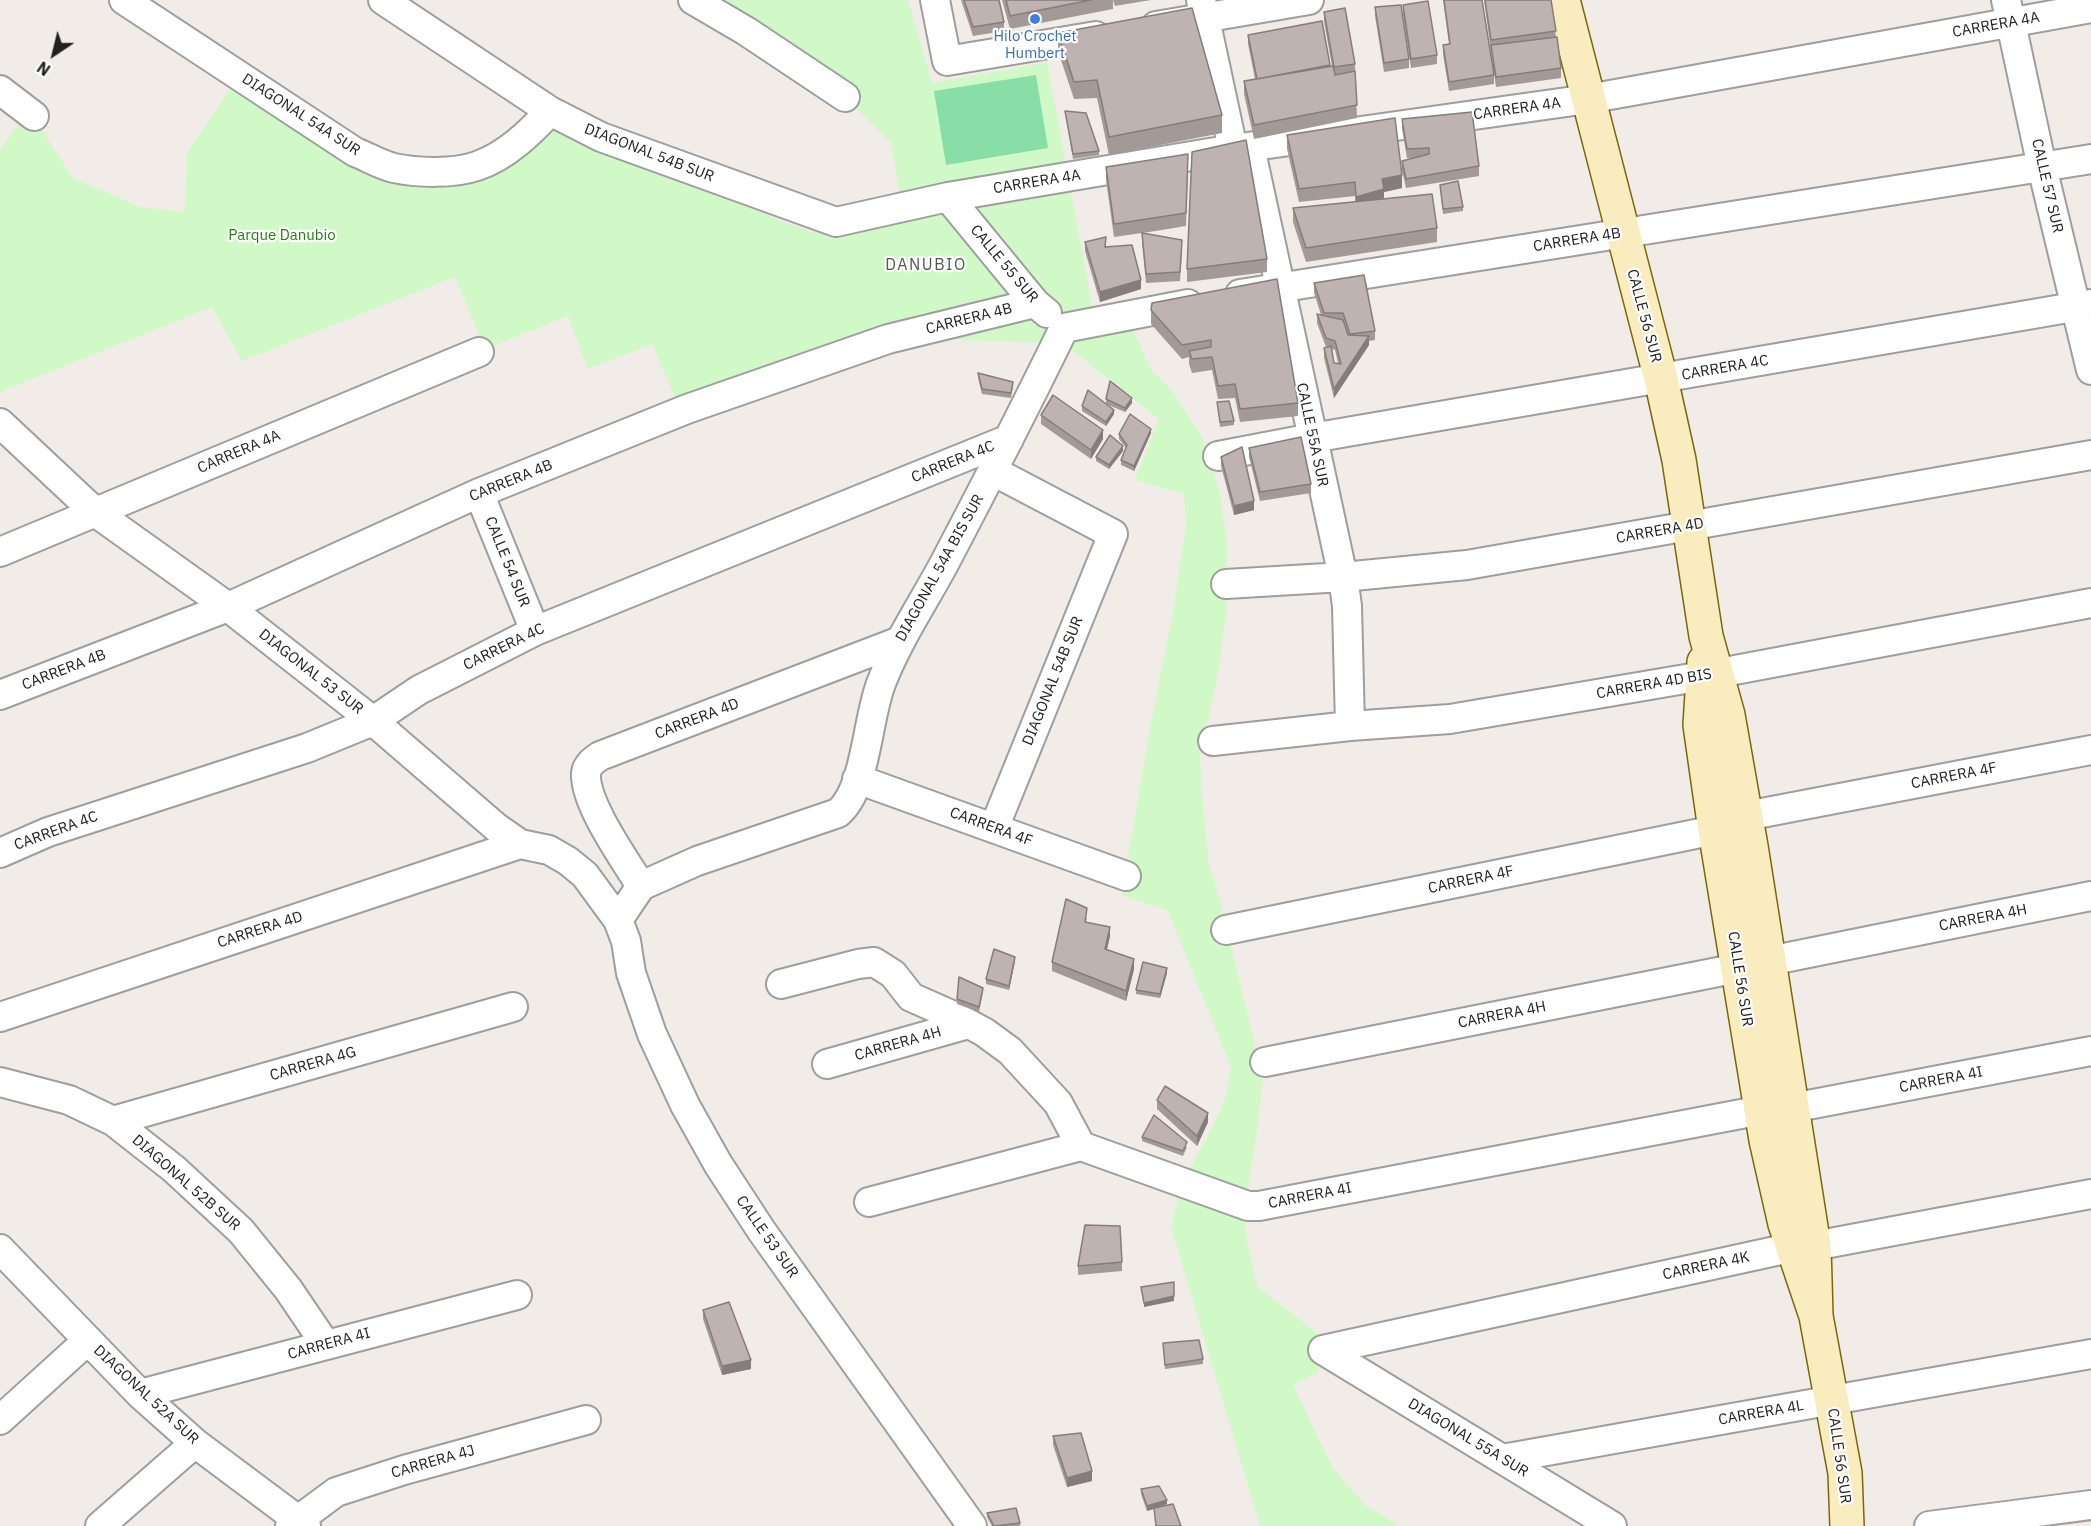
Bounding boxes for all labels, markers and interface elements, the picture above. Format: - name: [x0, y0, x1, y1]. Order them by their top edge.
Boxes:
- street label: CARRERA 4A: [1951, 8, 2041, 42]
- marker: Hilo Crochet Humbert: [1028, 12, 1042, 26]
- north arrow: [24, 24, 84, 84]
- place label: Hilo Crochet Humbert: [993, 28, 1077, 63]
- text: N: [33, 57, 54, 80]
- street label: DIAGONAL 54A SUR: [238, 70, 364, 160]
- street label: CARRERA 4A: [1472, 94, 1562, 124]
- street label: DIAGONAL 54B SUR: [582, 120, 716, 186]
- street label: CALLE 57 SUR: [2027, 137, 2067, 235]
- street label: CARRERA 4A: [992, 166, 1082, 198]
- street label: CALLE 55 SUR: [966, 221, 1042, 307]
- street label: CARRERA 4B: [1532, 224, 1622, 256]
- park label: Parque Danubio: [228, 227, 336, 245]
- district label: DANUBIO: [885, 255, 967, 275]
- street label: CALLE 56 SUR: [1623, 267, 1665, 365]
- street label: CARRERA 4B: [924, 300, 1014, 338]
- street label: CARRERA 4C: [1680, 352, 1770, 384]
- street label: CALLE 55A SUR: [1292, 381, 1332, 489]
- street label: CARRERA 4A: [195, 426, 283, 478]
- street label: CARRERA 4C: [909, 437, 997, 487]
- street label: CARRERA 4B: [467, 456, 555, 506]
- street label: DIAGONAL 54A BIS SUR: [892, 491, 988, 645]
- street label: CALLE 54 SUR: [481, 514, 533, 610]
- street label: CARRERA 4D: [1615, 514, 1705, 548]
- street label: DIAGONAL 54B SUR: [1019, 614, 1087, 748]
- street label: CARRERA 4C: [461, 620, 547, 674]
- street label: DIAGONAL 53 SUR: [255, 626, 367, 718]
- street label: CARRERA 4B: [19, 646, 109, 694]
- street label: CARRERA 4D BIS: [1595, 665, 1713, 703]
- street label: CARRERA 4D: [652, 695, 742, 743]
- street label: CARRERA 4F: [1910, 759, 1998, 793]
- street label: CARRERA 4F: [947, 804, 1035, 850]
- street label: CARRERA 4C: [12, 808, 100, 854]
- street label: CARRERA 4F: [1427, 862, 1515, 898]
- street label: CARRERA 4H: [1937, 901, 2029, 935]
- street label: CARRERA 4D: [215, 908, 305, 952]
- street label: CALLE 56 SUR: [1724, 930, 1756, 1028]
- street label: CARRERA 4H: [1456, 998, 1548, 1032]
- street label: CARRERA 4H: [853, 1023, 943, 1065]
- street label: CARRERA 4G: [268, 1043, 358, 1085]
- street label: CARRERA 4I: [1898, 1063, 1984, 1097]
- street label: DIAGONAL 52B SUR: [128, 1131, 244, 1235]
- street label: CARRERA 4I: [1267, 1179, 1353, 1213]
- street label: CALLE 53 SUR: [732, 1192, 802, 1282]
- street label: CARRERA 4K: [1661, 1248, 1751, 1284]
- street label: CARRERA 4I: [286, 1324, 372, 1364]
- street label: DIAGONAL 52A SUR: [90, 1342, 202, 1448]
- street label: DIAGONAL 55A SUR: [1404, 1395, 1532, 1481]
- street label: CARRERA 4L: [1717, 1397, 1805, 1429]
- street label: CALLE 56 SUR: [1823, 1407, 1855, 1505]
- street label: CARRERA 4J: [389, 1441, 477, 1483]

